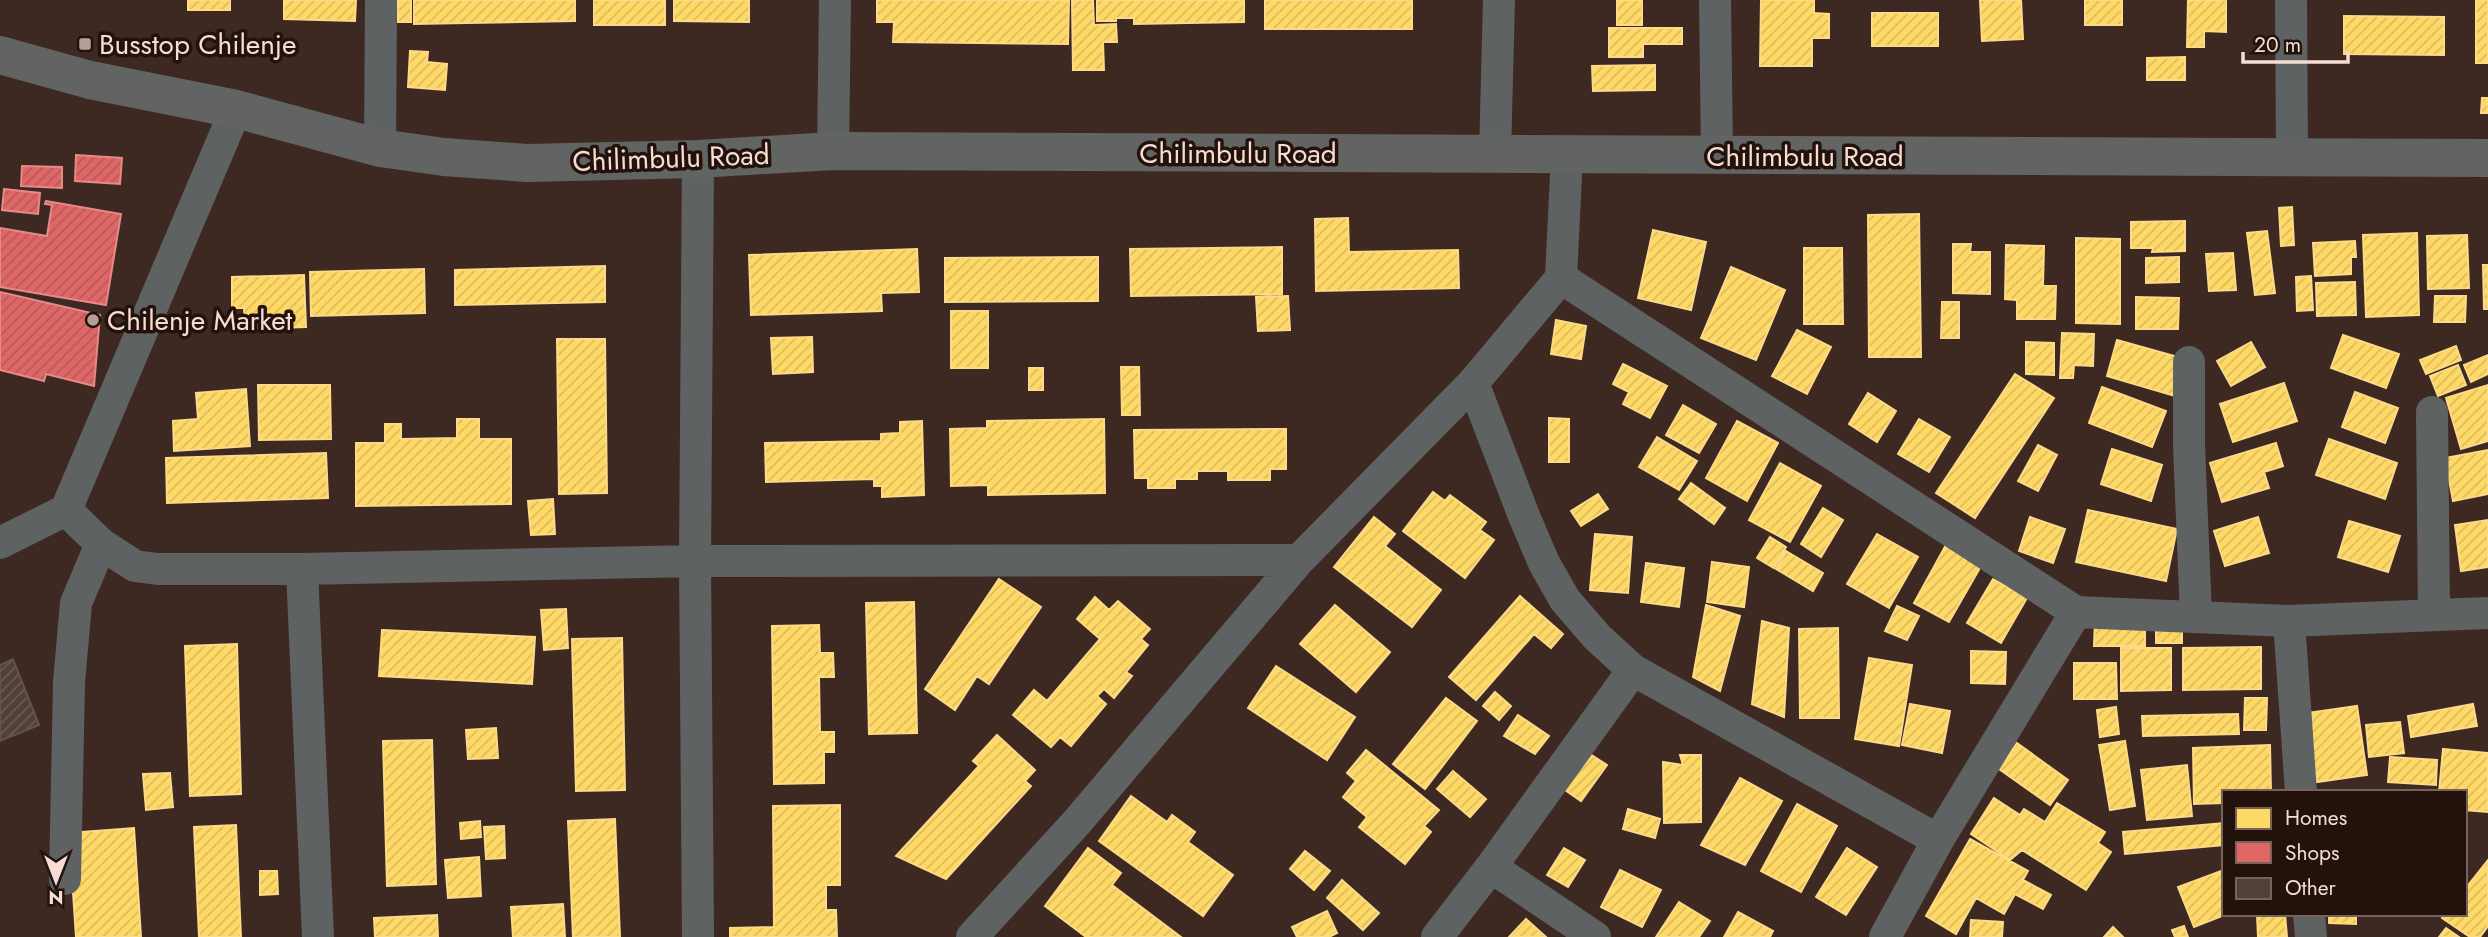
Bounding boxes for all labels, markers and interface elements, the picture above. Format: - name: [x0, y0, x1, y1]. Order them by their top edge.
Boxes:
- scale bar: [2243, 21, 2348, 65]
- place label: Busstop Chilenje: [99, 24, 296, 65]
- text: 20 m: [2254, 30, 2301, 60]
- marker: Busstop Chilenje: [77, 36, 93, 52]
- street label: Chilimbulu Road: [1139, 133, 1337, 174]
- street label: Chilimbulu Road: [572, 134, 770, 182]
- street label: Chilimbulu Road: [1706, 136, 1904, 177]
- place label: Chilenje Market: [107, 300, 293, 341]
- marker: Chilenje Market: [85, 312, 101, 328]
- legend: [2222, 790, 2467, 916]
- text: Homes: [2285, 803, 2347, 833]
- text: Shops: [2285, 838, 2339, 868]
- north arrow: [21, 846, 91, 916]
- text: Other: [2285, 873, 2336, 903]
- text: N: [48, 884, 64, 911]

